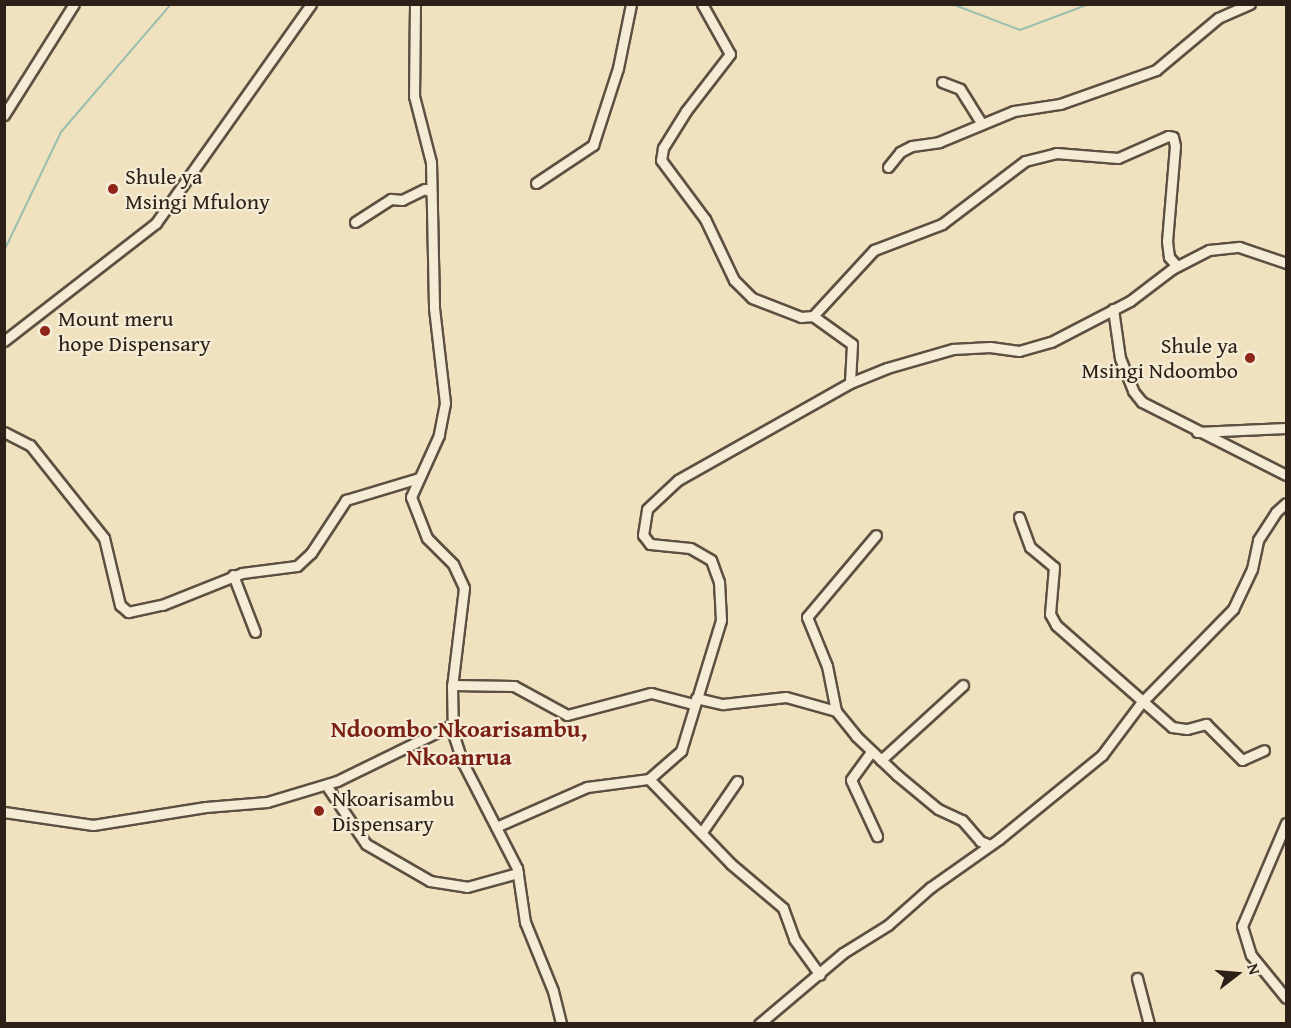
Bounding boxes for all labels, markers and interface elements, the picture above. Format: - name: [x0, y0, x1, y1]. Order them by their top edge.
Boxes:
- place label: Shule ya Msingi Mfulony: [125, 163, 270, 214]
- marker: Shule ya Msingi Mfulony: [106, 182, 120, 196]
- place label: Mount meru hope Dispensary: [58, 305, 211, 356]
- marker: Mount meru hope Dispensary: [36, 322, 54, 340]
- place label: Shule ya Msingi Ndoombo: [1082, 332, 1238, 384]
- marker: Shule ya Msingi Ndoombo: [1243, 351, 1257, 365]
- district label: Ndoombo Nkoarisambu, Nkoanrua: [331, 715, 587, 771]
- place label: Nkoarisambu Dispensary: [332, 785, 454, 836]
- marker: Nkoarisambu Dispensary: [310, 802, 328, 820]
- north arrow: [1207, 944, 1267, 1004]
- text: N: [1241, 961, 1267, 977]

